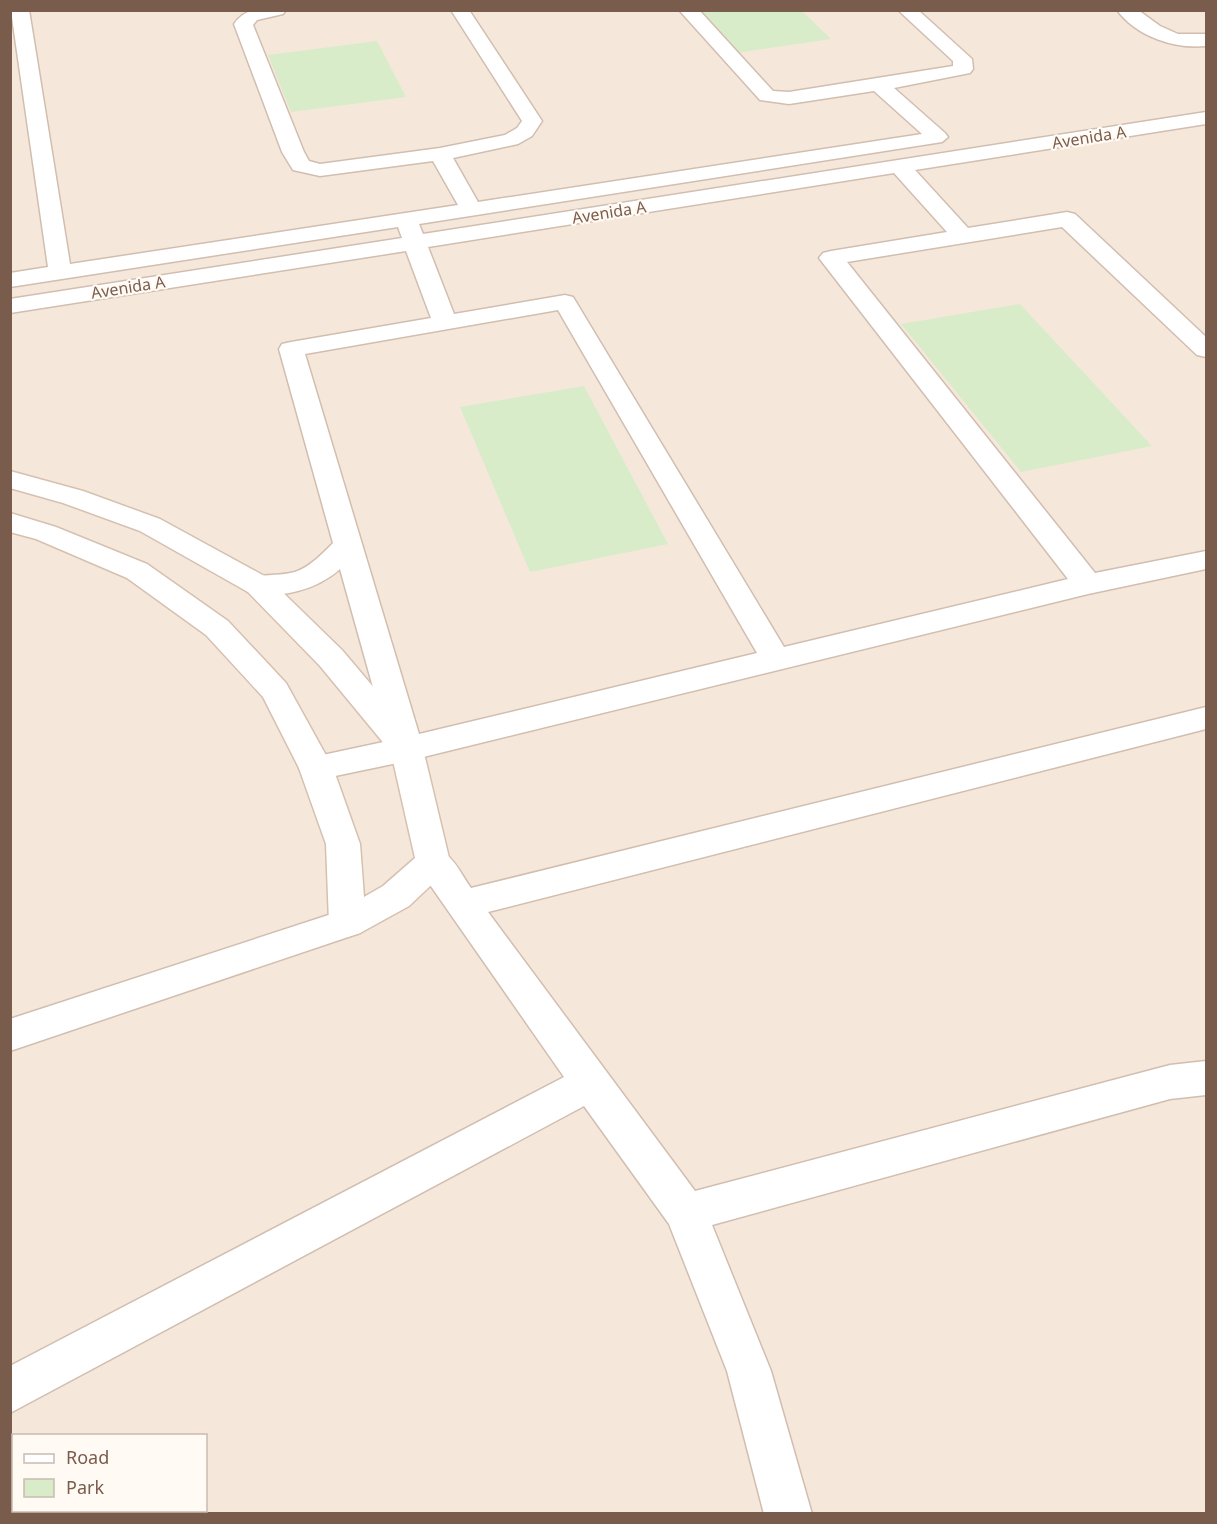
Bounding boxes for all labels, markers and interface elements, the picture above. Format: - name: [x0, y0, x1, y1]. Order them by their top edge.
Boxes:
- street label: Avenida A: [1050, 120, 1128, 154]
- street label: Avenida A: [570, 195, 648, 229]
- street label: Avenida A: [89, 270, 167, 304]
- legend: [12, 1434, 207, 1512]
- text: Road: [66, 1445, 109, 1469]
- text: Park: [66, 1475, 104, 1499]

